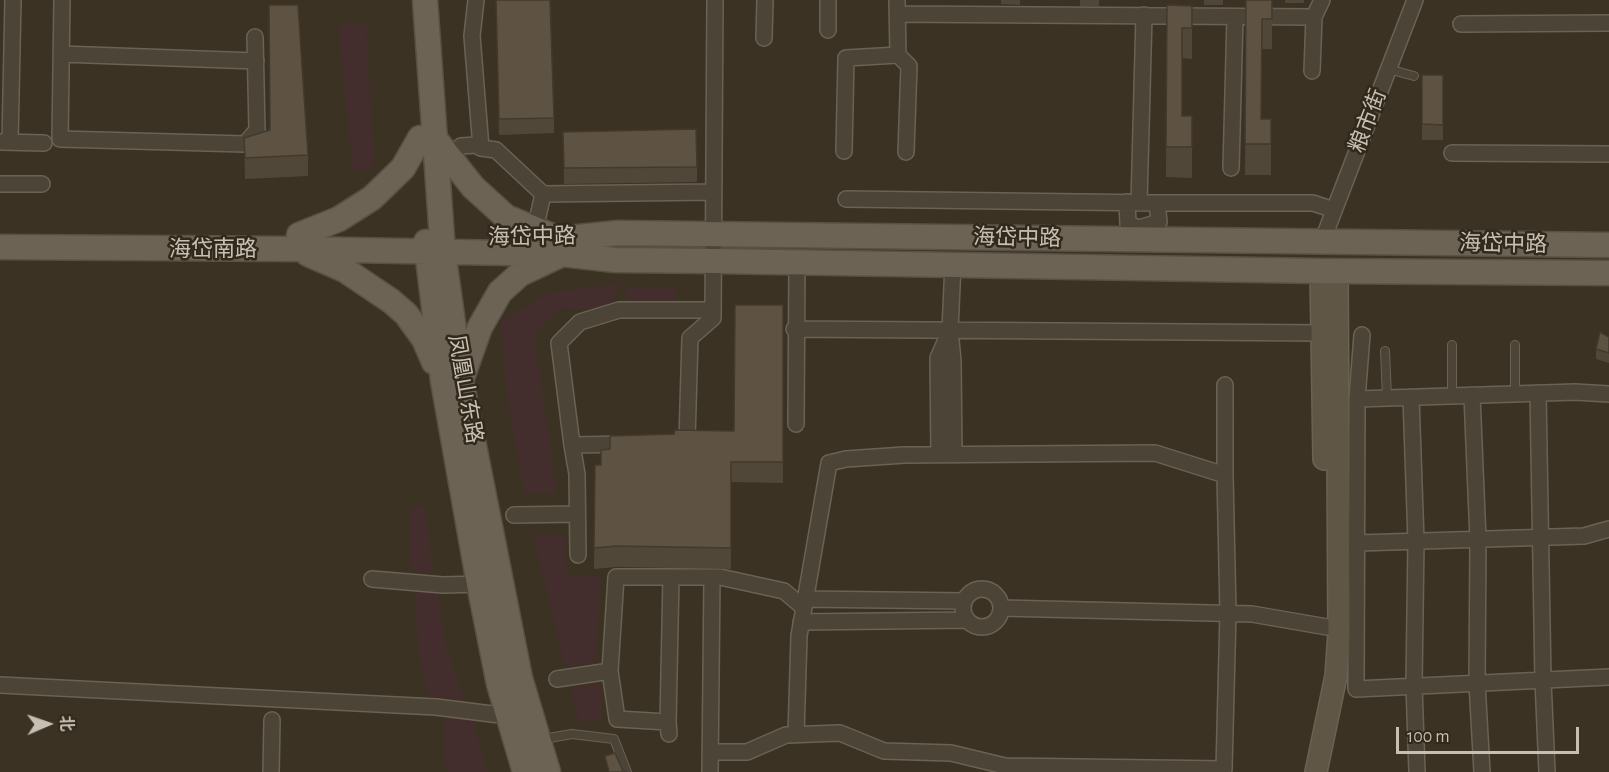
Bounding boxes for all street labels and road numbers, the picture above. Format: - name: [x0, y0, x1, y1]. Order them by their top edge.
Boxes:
- street label: 粮市街: [1344, 85, 1392, 157]
- street label: 海岱中路: [488, 223, 576, 251]
- street label: 海岱中路: [973, 224, 1061, 252]
- street label: 海岱中路: [1459, 230, 1547, 258]
- street label: 海岱南路: [169, 236, 257, 262]
- street label: 凤凰山东路: [442, 333, 488, 445]

